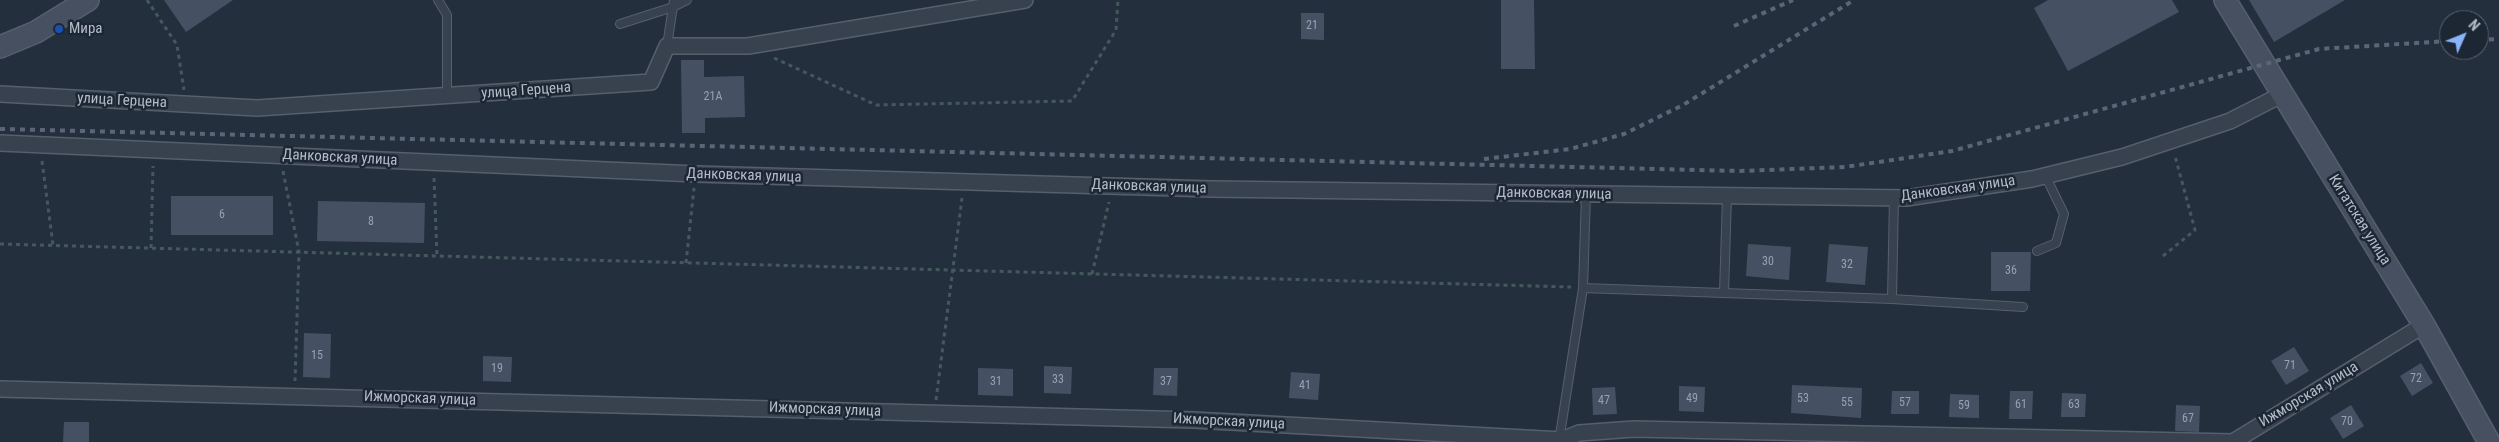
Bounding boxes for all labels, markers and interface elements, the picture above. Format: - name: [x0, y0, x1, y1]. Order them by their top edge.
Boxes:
- north arrow: [2439, 10, 2489, 60]
- text: N: [2465, 17, 2483, 34]
- house number: 21: [1306, 19, 1318, 33]
- place label: Мира: [69, 20, 103, 38]
- marker: Мира: [53, 23, 65, 35]
- street label: улица Герцена: [481, 79, 571, 103]
- street label: улица Герцена: [77, 90, 167, 112]
- house number: 21А: [704, 90, 722, 104]
- street label: Данковская улица: [282, 146, 398, 170]
- street label: Данковская улица: [686, 165, 802, 187]
- street label: Китатская улица: [2324, 171, 2394, 269]
- street label: Данковская улица: [1900, 172, 2016, 206]
- street label: Данковская улица: [1091, 176, 1207, 198]
- street label: Данковская улица: [1496, 184, 1612, 204]
- house number: 6: [219, 208, 225, 222]
- house number: 8: [368, 215, 374, 229]
- house number: 30: [1762, 255, 1774, 269]
- house number: 32: [1841, 258, 1853, 272]
- house number: 36: [2005, 264, 2017, 278]
- house number: 15: [311, 349, 323, 363]
- street label: Ижморская улица: [2256, 358, 2362, 432]
- house number: 71: [2284, 359, 2296, 373]
- house number: 19: [491, 362, 503, 376]
- house number: 72: [2410, 372, 2422, 386]
- house number: 33: [1052, 373, 1064, 387]
- house number: 31: [990, 375, 1002, 389]
- house number: 37: [1160, 375, 1172, 389]
- house number: 41: [1299, 379, 1311, 393]
- street label: Ижморская улица: [364, 388, 476, 410]
- house number: 49: [1686, 392, 1698, 406]
- house number: 53: [1797, 392, 1809, 406]
- house number: 47: [1598, 394, 1610, 408]
- house number: 55: [1841, 396, 1853, 410]
- house number: 57: [1899, 396, 1911, 410]
- house number: 61: [2015, 398, 2027, 412]
- house number: 63: [2068, 398, 2080, 412]
- street label: Ижморская улица: [769, 399, 881, 421]
- house number: 59: [1958, 399, 1970, 413]
- street label: Ижморская улица: [1173, 410, 1285, 434]
- house number: 67: [2182, 412, 2194, 426]
- house number: 70: [2341, 415, 2353, 429]

